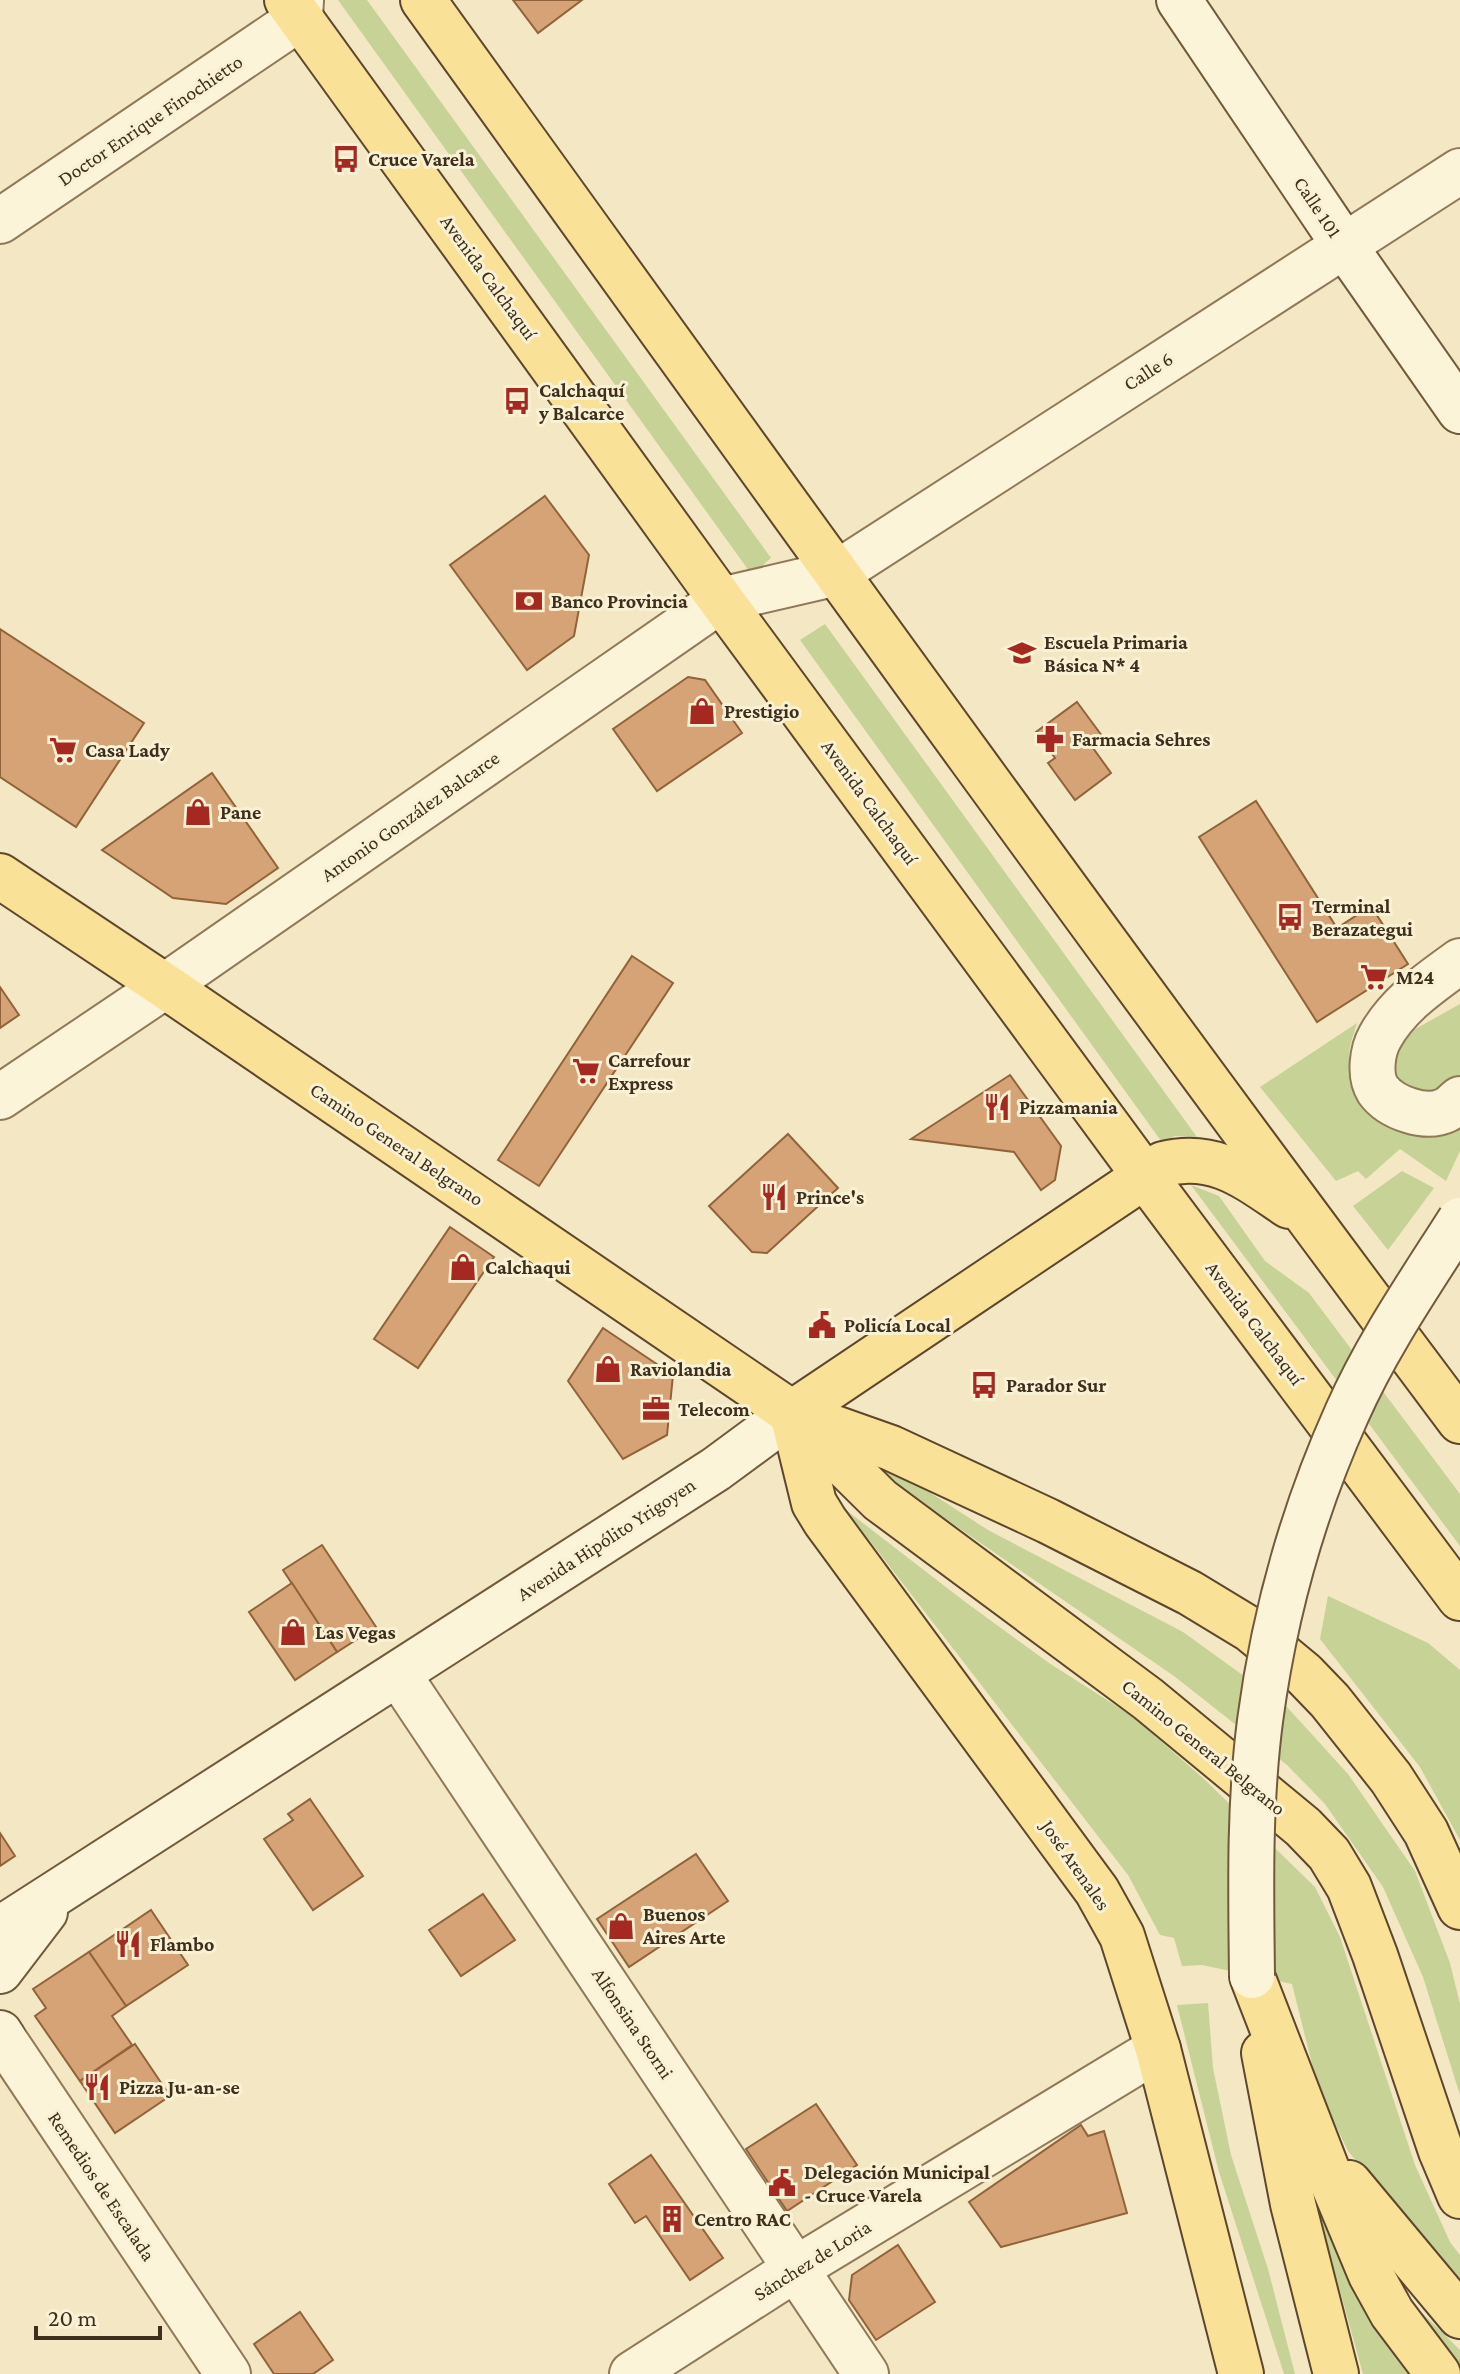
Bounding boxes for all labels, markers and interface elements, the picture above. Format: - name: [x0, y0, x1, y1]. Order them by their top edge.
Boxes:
- street label: Doctor Enrique Finochietto: [54, 50, 247, 191]
- bus stop icon: Cruce Varela: [331, 144, 361, 174]
- place label: Cruce Varela: [368, 148, 475, 170]
- street label: Calle 101: [1290, 172, 1346, 242]
- street label: Avenida Calchaquí: [436, 210, 542, 345]
- street label: Calle 6: [1119, 347, 1177, 395]
- place label: Calchaquí y Balcarce: [538, 379, 626, 424]
- bus stop icon: Calchaquí y Balcarce: [502, 386, 532, 416]
- bank icon: Banco Provincia: [514, 586, 544, 616]
- place label: Banco Provincia: [551, 590, 688, 612]
- place label: Escuela Primaria Básica N* 4: [1044, 631, 1188, 676]
- school or university icon: Escuela Primaria Básica N* 4: [1007, 638, 1037, 668]
- shop icon: Prestigio: [687, 696, 717, 726]
- place label: Prestigio: [724, 700, 799, 722]
- pharmacy icon: Farmacia Sehres: [1035, 724, 1065, 754]
- place label: Farmacia Sehres: [1072, 728, 1210, 750]
- supermarket icon: Casa Lady: [48, 735, 78, 765]
- street label: Avenida Calchaquí: [817, 735, 923, 870]
- place label: Casa Lady: [85, 739, 170, 761]
- street label: Antonio González Balcarce: [317, 746, 503, 886]
- shop icon: Pane: [183, 797, 213, 827]
- place label: Pane: [220, 801, 261, 823]
- place label: Terminal Berazategui: [1312, 895, 1413, 940]
- bus stop icon: Terminal Berazategui: [1275, 902, 1305, 932]
- supermarket icon: M24: [1359, 962, 1389, 992]
- place label: M24: [1396, 966, 1435, 988]
- place label: Carrefour Express: [608, 1049, 691, 1094]
- supermarket icon: Carrefour Express: [571, 1056, 601, 1086]
- street label: Camino General Belgrano: [306, 1078, 488, 1211]
- restaurant icon: Pizzamania: [982, 1092, 1012, 1122]
- place label: Pizzamania: [1019, 1096, 1118, 1118]
- restaurant icon: Prince's: [759, 1182, 789, 1212]
- place label: Prince's: [796, 1186, 864, 1208]
- shop icon: Calchaqui: [448, 1252, 478, 1282]
- place label: Calchaqui: [485, 1256, 571, 1278]
- street label: Avenida Calchaquí: [1201, 1257, 1309, 1390]
- public building icon: Policía Local: [807, 1310, 837, 1340]
- place label: Policía Local: [844, 1314, 951, 1336]
- shop icon: Raviolandia: [593, 1354, 623, 1384]
- place label: Raviolandia: [630, 1358, 731, 1380]
- bus stop icon: Parador Sur: [969, 1370, 999, 1400]
- place label: Parador Sur: [1006, 1374, 1106, 1396]
- office icon: Telecom: [641, 1394, 671, 1424]
- place label: Telecom: [678, 1398, 750, 1420]
- street label: Avenida Hipólito Yrigoyen: [513, 1473, 700, 1606]
- shop icon: Las Vegas: [278, 1617, 308, 1647]
- place label: Las Vegas: [315, 1621, 396, 1643]
- street label: Camino General Belgrano: [1117, 1674, 1290, 1821]
- street label: José Arenales: [1035, 1814, 1115, 1915]
- place label: Buenos Aires Arte: [642, 1903, 726, 1948]
- shop icon: Buenos Aires Arte: [606, 1911, 636, 1941]
- restaurant icon: Flambo: [113, 1929, 143, 1959]
- place label: Flambo: [150, 1933, 214, 1955]
- street label: Alfonsina Storni: [588, 1963, 678, 2083]
- restaurant icon: Pizza Ju-an-se: [82, 2072, 112, 2102]
- place label: Pizza Ju-an-se: [119, 2076, 240, 2098]
- street label: Remedios de Escalada: [44, 2107, 160, 2265]
- place label: Delegación Municipal - Cruce Varela: [804, 2161, 990, 2206]
- public building icon: Delegación Municipal - Cruce Varela: [767, 2168, 797, 2198]
- building icon: Centro RAC: [657, 2204, 687, 2234]
- place label: Centro RAC: [694, 2208, 791, 2230]
- street label: Sánchez de Loria: [749, 2215, 875, 2305]
- scale bar: [36, 2290, 160, 2340]
- text: 20 m: [48, 2304, 97, 2331]

